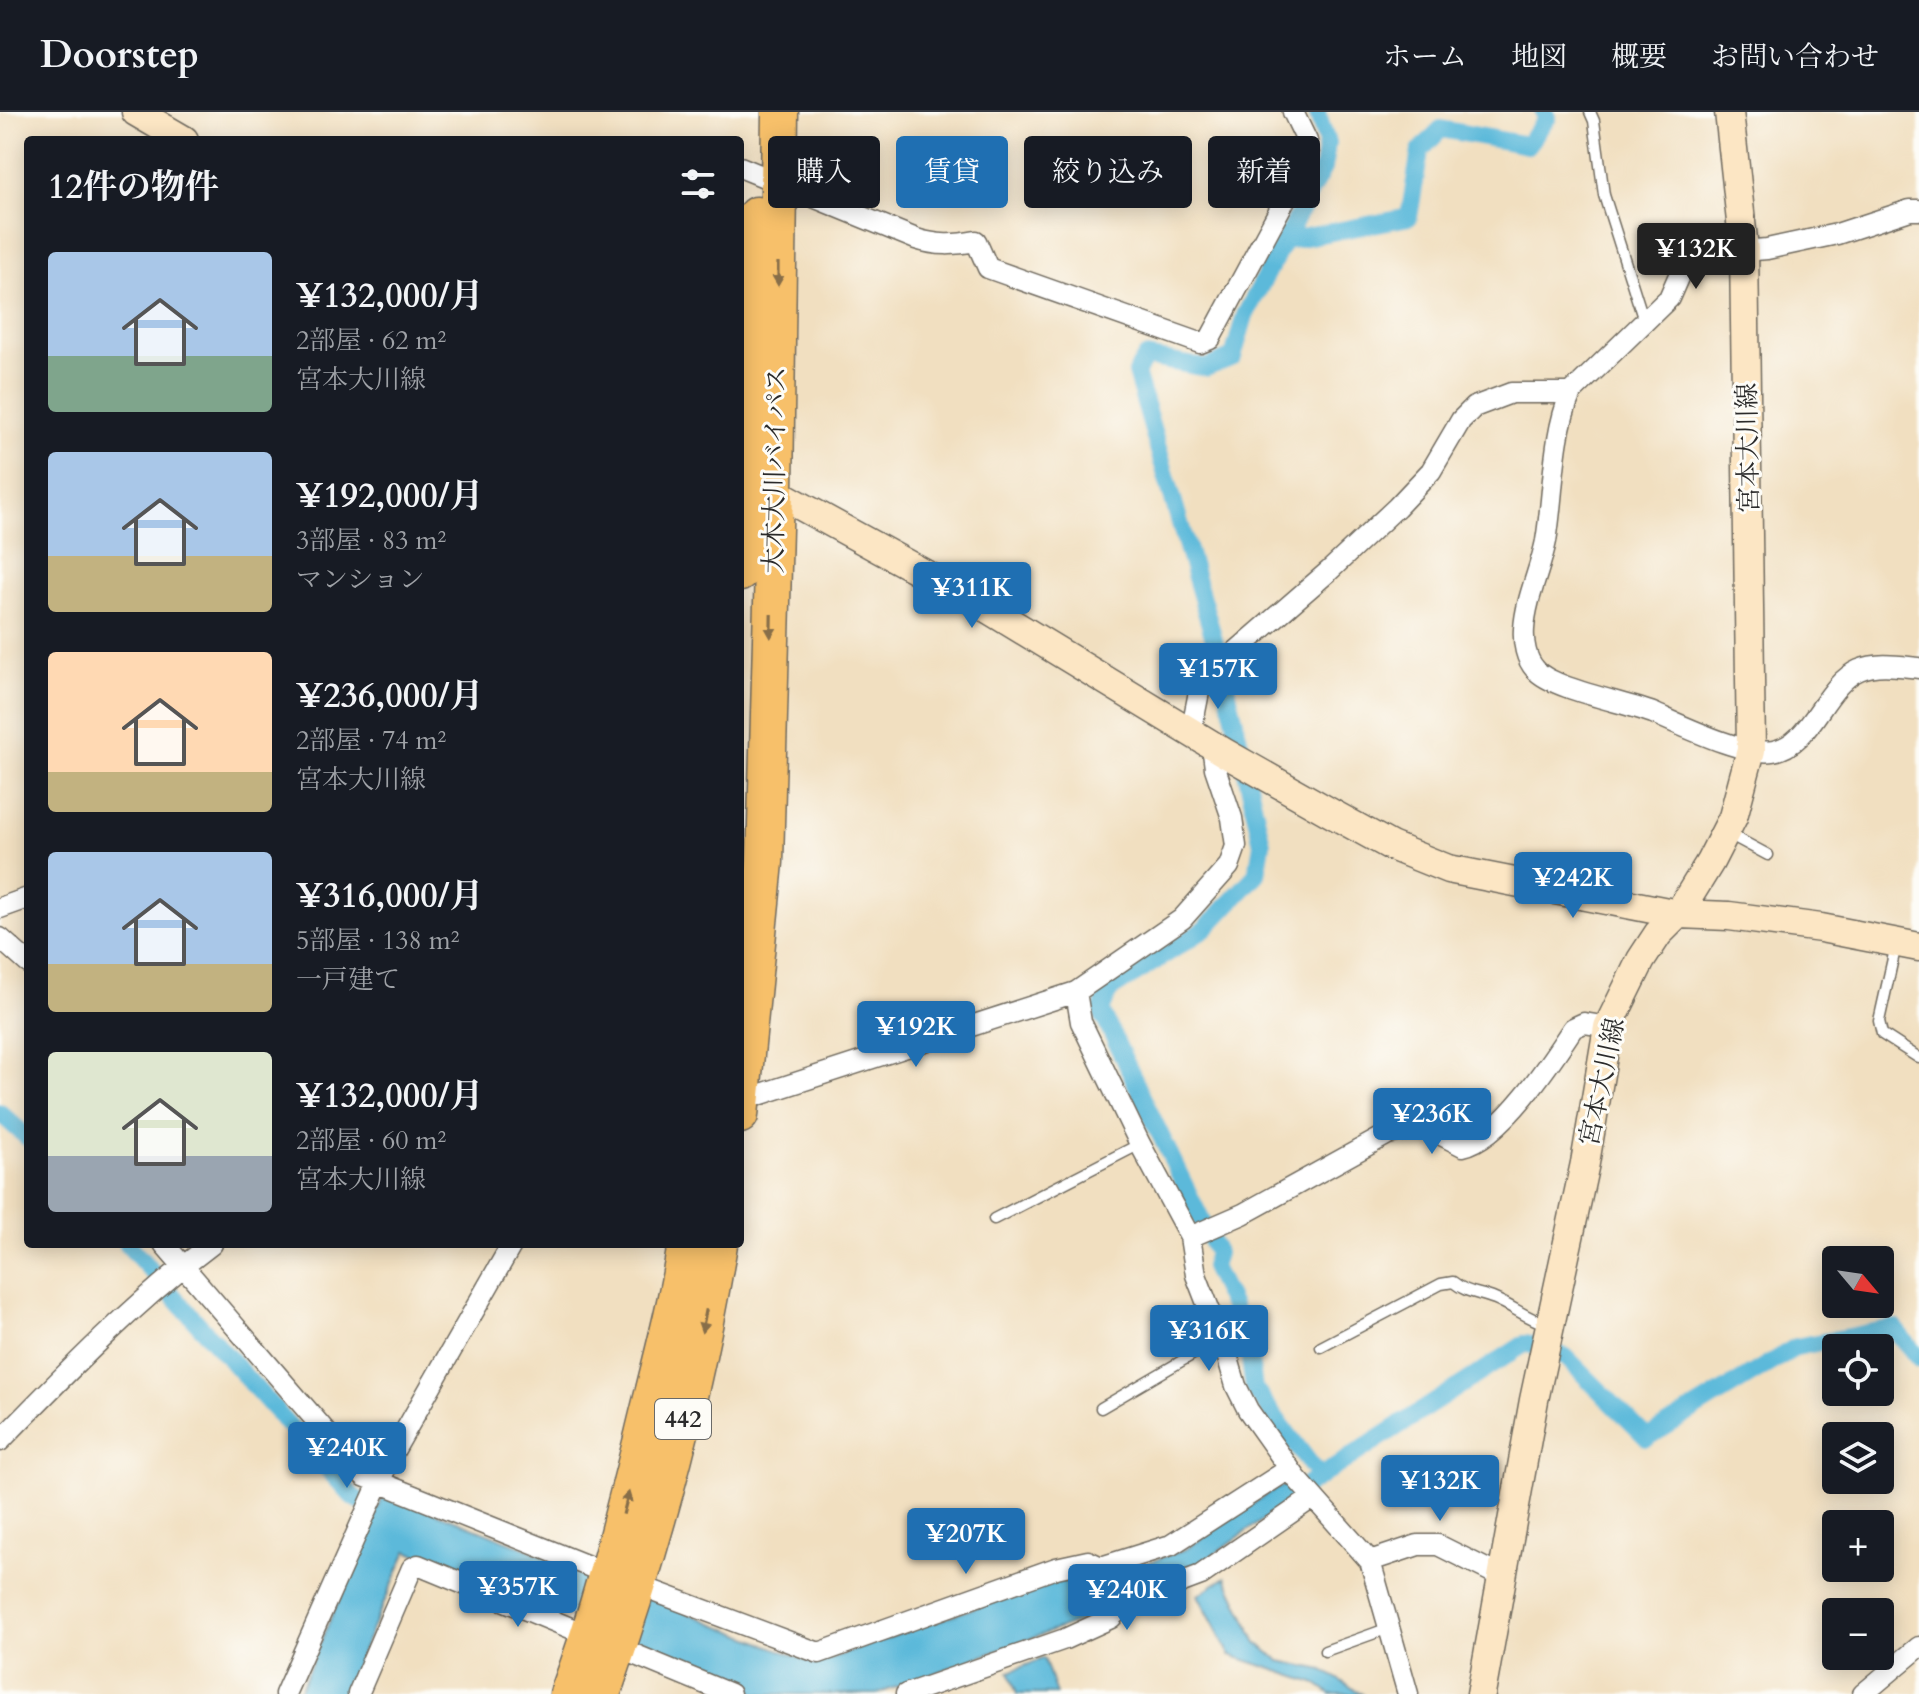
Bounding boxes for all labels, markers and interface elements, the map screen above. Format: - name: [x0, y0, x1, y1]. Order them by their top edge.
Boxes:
- text: Doorstep: [40, 29, 199, 81]
- text: ホーム: [1383, 38, 1467, 76]
- text: 地図: [1511, 38, 1567, 76]
- text: 概要: [1611, 38, 1667, 76]
- text: お問い合わせ: [1711, 38, 1879, 76]
- chip: 購入: [768, 136, 880, 208]
- chip: 賃貸: [896, 136, 1008, 208]
- chip: 絞り込み: [1024, 136, 1192, 208]
- chip: 新着: [1208, 136, 1320, 208]
- icon: filters: [676, 162, 720, 206]
- text: 12件の物件: [48, 164, 219, 210]
- pin: ¥132K: [1640, 223, 1752, 291]
- text: ¥132K: [1655, 231, 1737, 266]
- one-way arrow: [771, 262, 784, 287]
- text: ¥132,000/月: [296, 273, 484, 319]
- icon: home: [112, 284, 208, 380]
- text: 2部屋 · 62 m²: [296, 323, 446, 358]
- text: 宮本大川線: [296, 362, 426, 397]
- street label: 大木大川バイパス: [756, 366, 794, 574]
- street label: 宮本大川線: [1729, 383, 1767, 513]
- text: ¥192,000/月: [296, 473, 484, 519]
- icon: home: [112, 484, 208, 580]
- text: 3部屋 · 83 m²: [296, 523, 446, 558]
- text: マンション: [296, 562, 425, 597]
- pin: ¥311K: [916, 562, 1028, 630]
- text: ¥311K: [931, 570, 1013, 605]
- one-way arrow: [765, 614, 778, 639]
- pin: ¥157K: [1162, 643, 1274, 711]
- text: ¥157K: [1177, 651, 1259, 686]
- text: ¥236,000/月: [296, 673, 484, 719]
- icon: home: [112, 684, 208, 780]
- text: 2部屋 · 74 m²: [296, 723, 446, 758]
- text: 宮本大川線: [296, 762, 426, 797]
- pin: ¥242K: [1517, 852, 1629, 920]
- text: ¥242K: [1532, 860, 1614, 895]
- text: ¥316,000/月: [296, 873, 484, 919]
- icon: home: [112, 884, 208, 980]
- text: 5部屋 · 138 m²: [296, 923, 460, 958]
- text: 一戸建て: [296, 962, 400, 997]
- pin: ¥192K: [860, 1001, 972, 1069]
- text: ¥192K: [875, 1009, 957, 1044]
- street label: 宮本大川線: [1571, 1015, 1633, 1149]
- text: ¥132,000/月: [296, 1073, 484, 1119]
- icon: home: [112, 1084, 208, 1180]
- pin: ¥236K: [1376, 1088, 1488, 1156]
- text: ¥236K: [1391, 1096, 1473, 1131]
- text: 2部屋 · 60 m²: [296, 1123, 446, 1158]
- text: 宮本大川線: [296, 1162, 426, 1197]
- north arrow: [1822, 1246, 1894, 1318]
- map controls: [1822, 1246, 1894, 1670]
- pin: ¥316K: [1153, 1305, 1265, 1373]
- one-way arrow: [697, 1308, 710, 1333]
- text: ¥316K: [1168, 1313, 1250, 1348]
- button: locate: [1822, 1334, 1894, 1406]
- road number: 442: [655, 1399, 711, 1439]
- pin: ¥240K: [291, 1422, 403, 1490]
- button: layers: [1822, 1422, 1894, 1494]
- text: ¥240K: [306, 1430, 388, 1465]
- pin: ¥132K: [1384, 1455, 1496, 1523]
- text: ¥132K: [1399, 1463, 1481, 1498]
- one-way arrow: [620, 1490, 633, 1515]
- pin: ¥207K: [910, 1508, 1022, 1576]
- button: +: [1822, 1510, 1894, 1582]
- text: ¥207K: [925, 1516, 1007, 1551]
- pin: ¥357K: [462, 1561, 574, 1629]
- pin: ¥240K: [1071, 1564, 1183, 1632]
- text: ¥357K: [477, 1569, 559, 1604]
- text: ¥240K: [1086, 1572, 1168, 1607]
- button: −: [1822, 1598, 1894, 1670]

